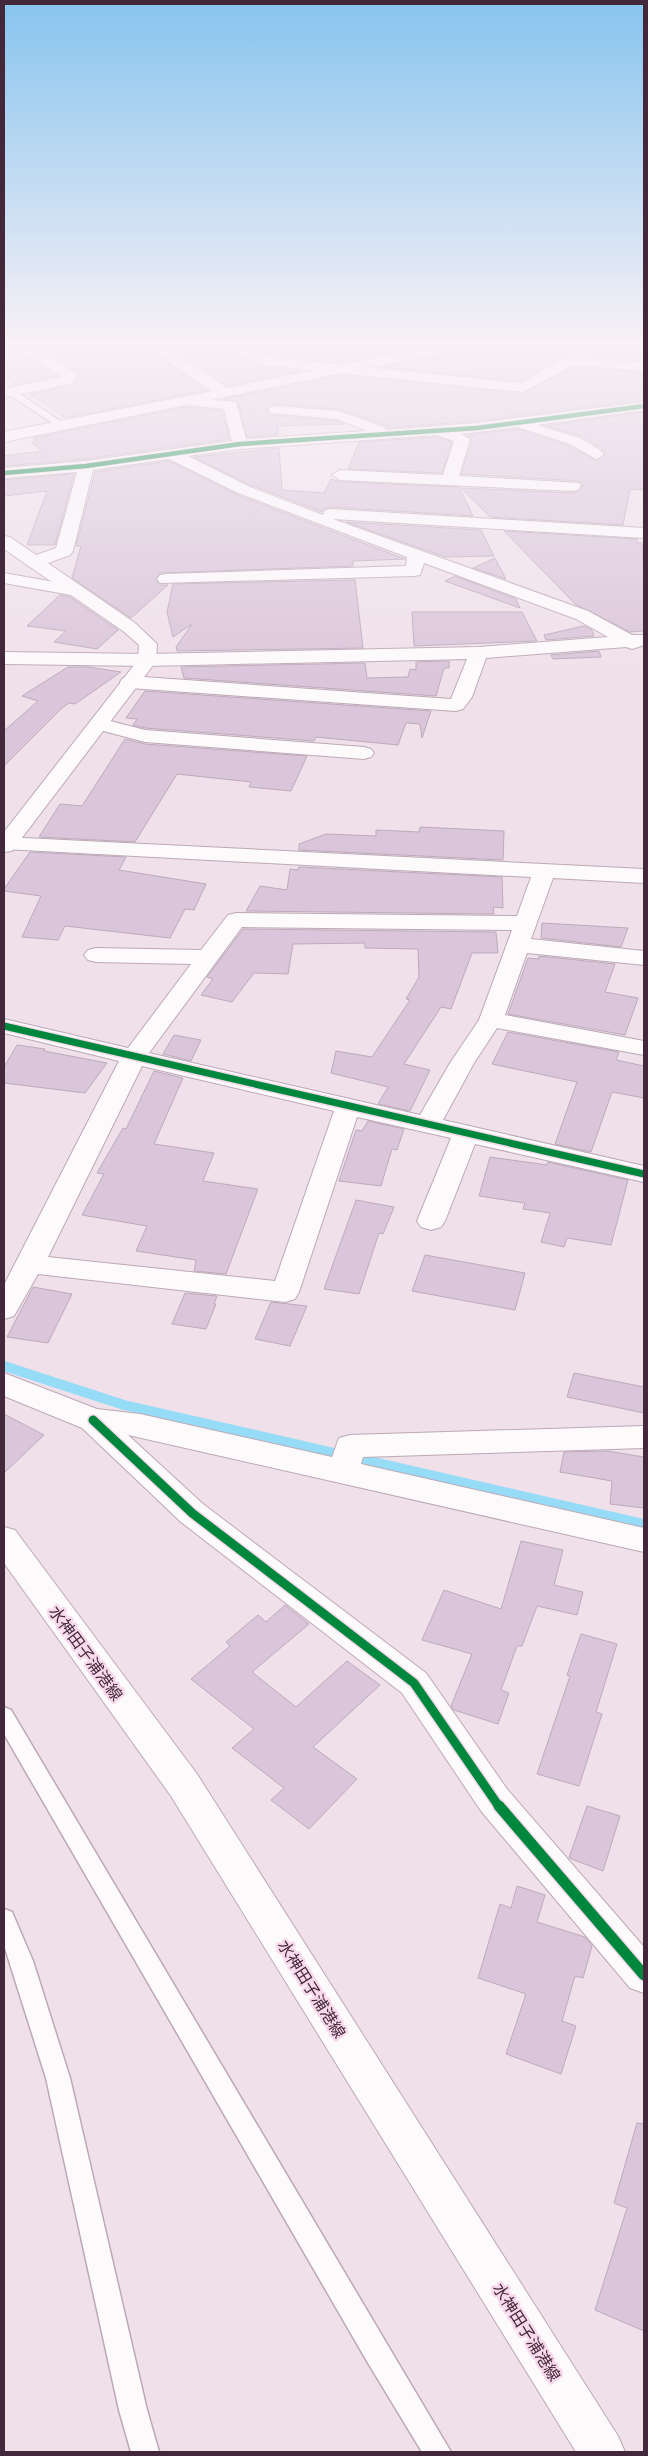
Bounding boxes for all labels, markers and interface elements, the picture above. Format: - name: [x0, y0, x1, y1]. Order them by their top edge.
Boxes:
- street label: 水神田子浦港線: [45, 1602, 126, 1704]
- street label: 水神田子浦港線: [274, 1937, 349, 2042]
- street label: 水神田子浦港線: [489, 2280, 564, 2385]

